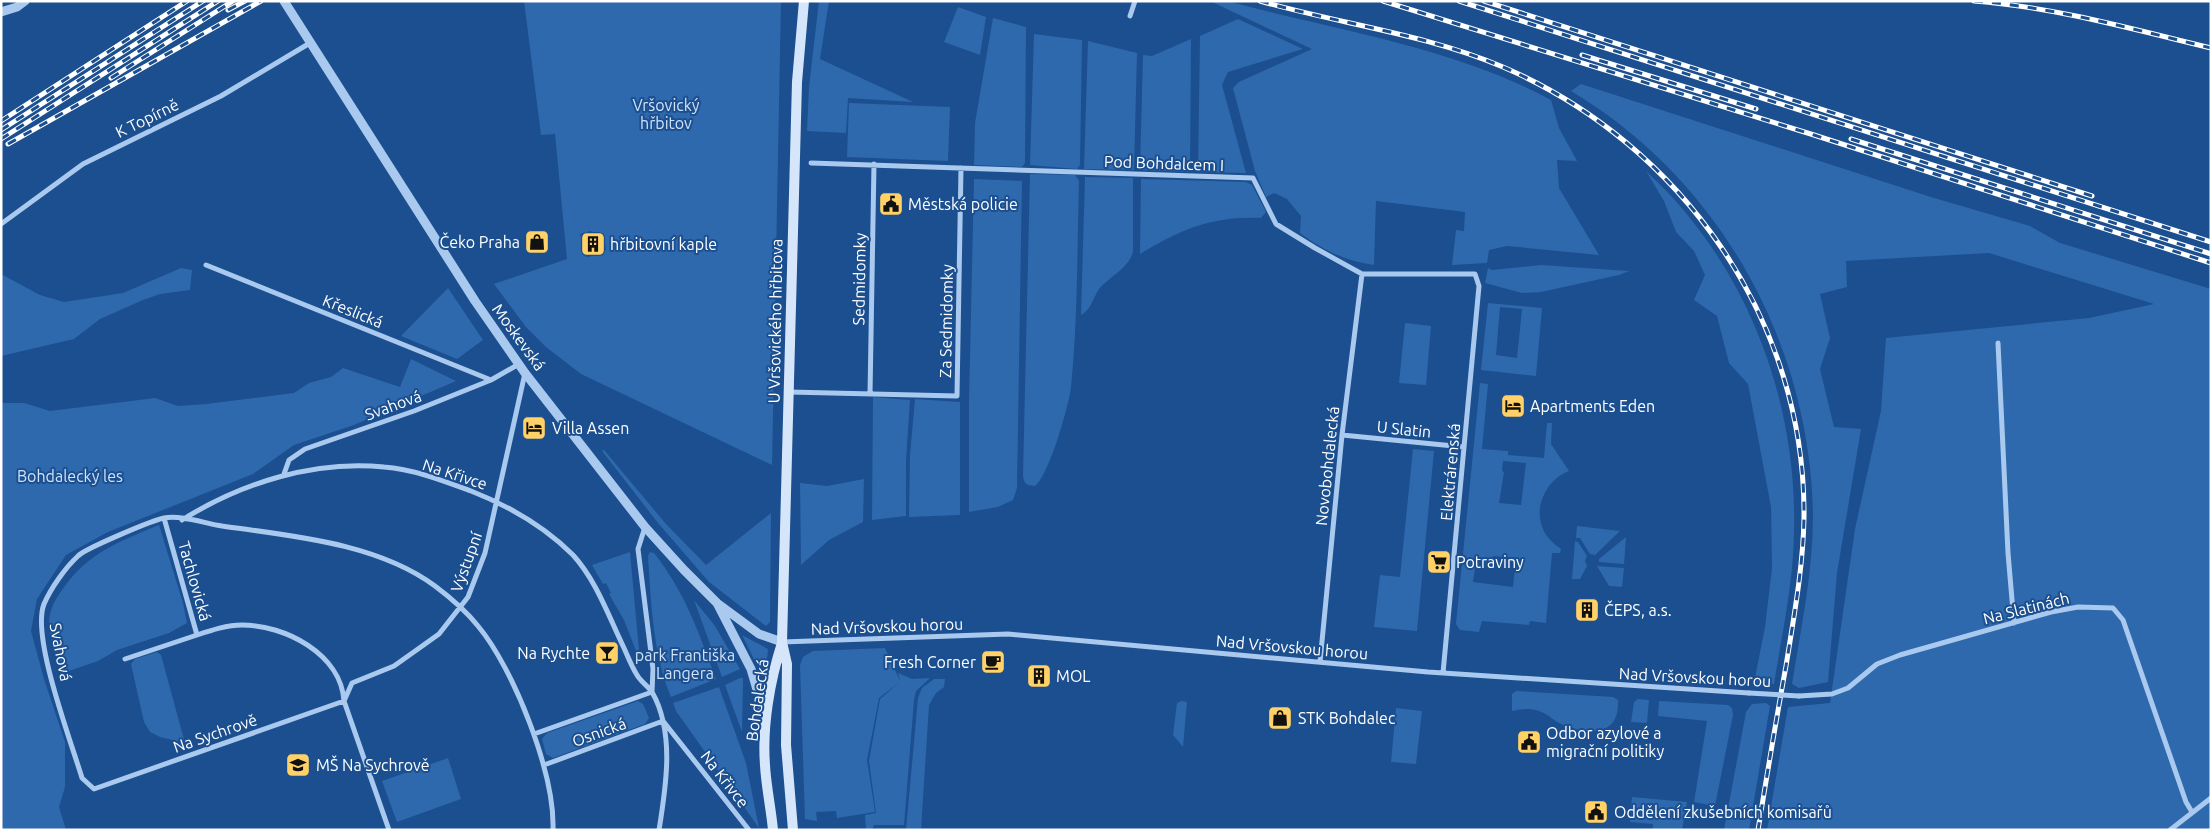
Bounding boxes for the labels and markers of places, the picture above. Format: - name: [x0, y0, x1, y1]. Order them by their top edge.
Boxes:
- public building icon: Městská policie: [878, 191, 904, 217]
- place label: Městská policie: [908, 195, 1018, 213]
- shop icon: Čeko Praha: [524, 229, 550, 255]
- building icon: hřbitovní kaple: [580, 231, 606, 257]
- place label: Čeko Praha: [439, 232, 520, 251]
- place label: hřbitovní kaple: [610, 235, 717, 253]
- hotel icon: Apartments Eden: [1500, 393, 1526, 419]
- place label: Apartments Eden: [1530, 397, 1655, 415]
- hotel icon: Villa Assen: [521, 415, 547, 441]
- place label: Villa Assen: [552, 419, 629, 437]
- supermarket icon: Potraviny: [1426, 549, 1452, 575]
- place label: Potraviny: [1456, 553, 1524, 571]
- building icon: ČEPS, a.s.: [1574, 597, 1600, 623]
- place label: ČEPS, a.s.: [1604, 600, 1672, 619]
- bar icon: Na Rychte: [594, 640, 620, 666]
- place label: Na Rychte: [517, 644, 590, 662]
- cafe icon: Fresh Corner: [980, 649, 1006, 675]
- place label: Fresh Corner: [884, 653, 976, 671]
- building icon: MOL: [1026, 663, 1052, 689]
- place label: MOL: [1056, 667, 1090, 685]
- shop icon: STK Bohdalec: [1267, 705, 1293, 731]
- place label: STK Bohdalec: [1298, 709, 1396, 727]
- place label: Odbor azylové a migrační politiky: [1546, 724, 1664, 760]
- public building icon: Odbor azylové a migrační politiky: [1516, 729, 1542, 755]
- school or university icon: MŠ Na Sychrově: [285, 752, 311, 778]
- place label: MŠ Na Sychrově: [316, 755, 430, 774]
- public building icon: Oddělení zkušebních komisařů: [1583, 799, 1609, 825]
- place label: Oddělení zkušebních komisařů: [1614, 803, 1832, 821]

